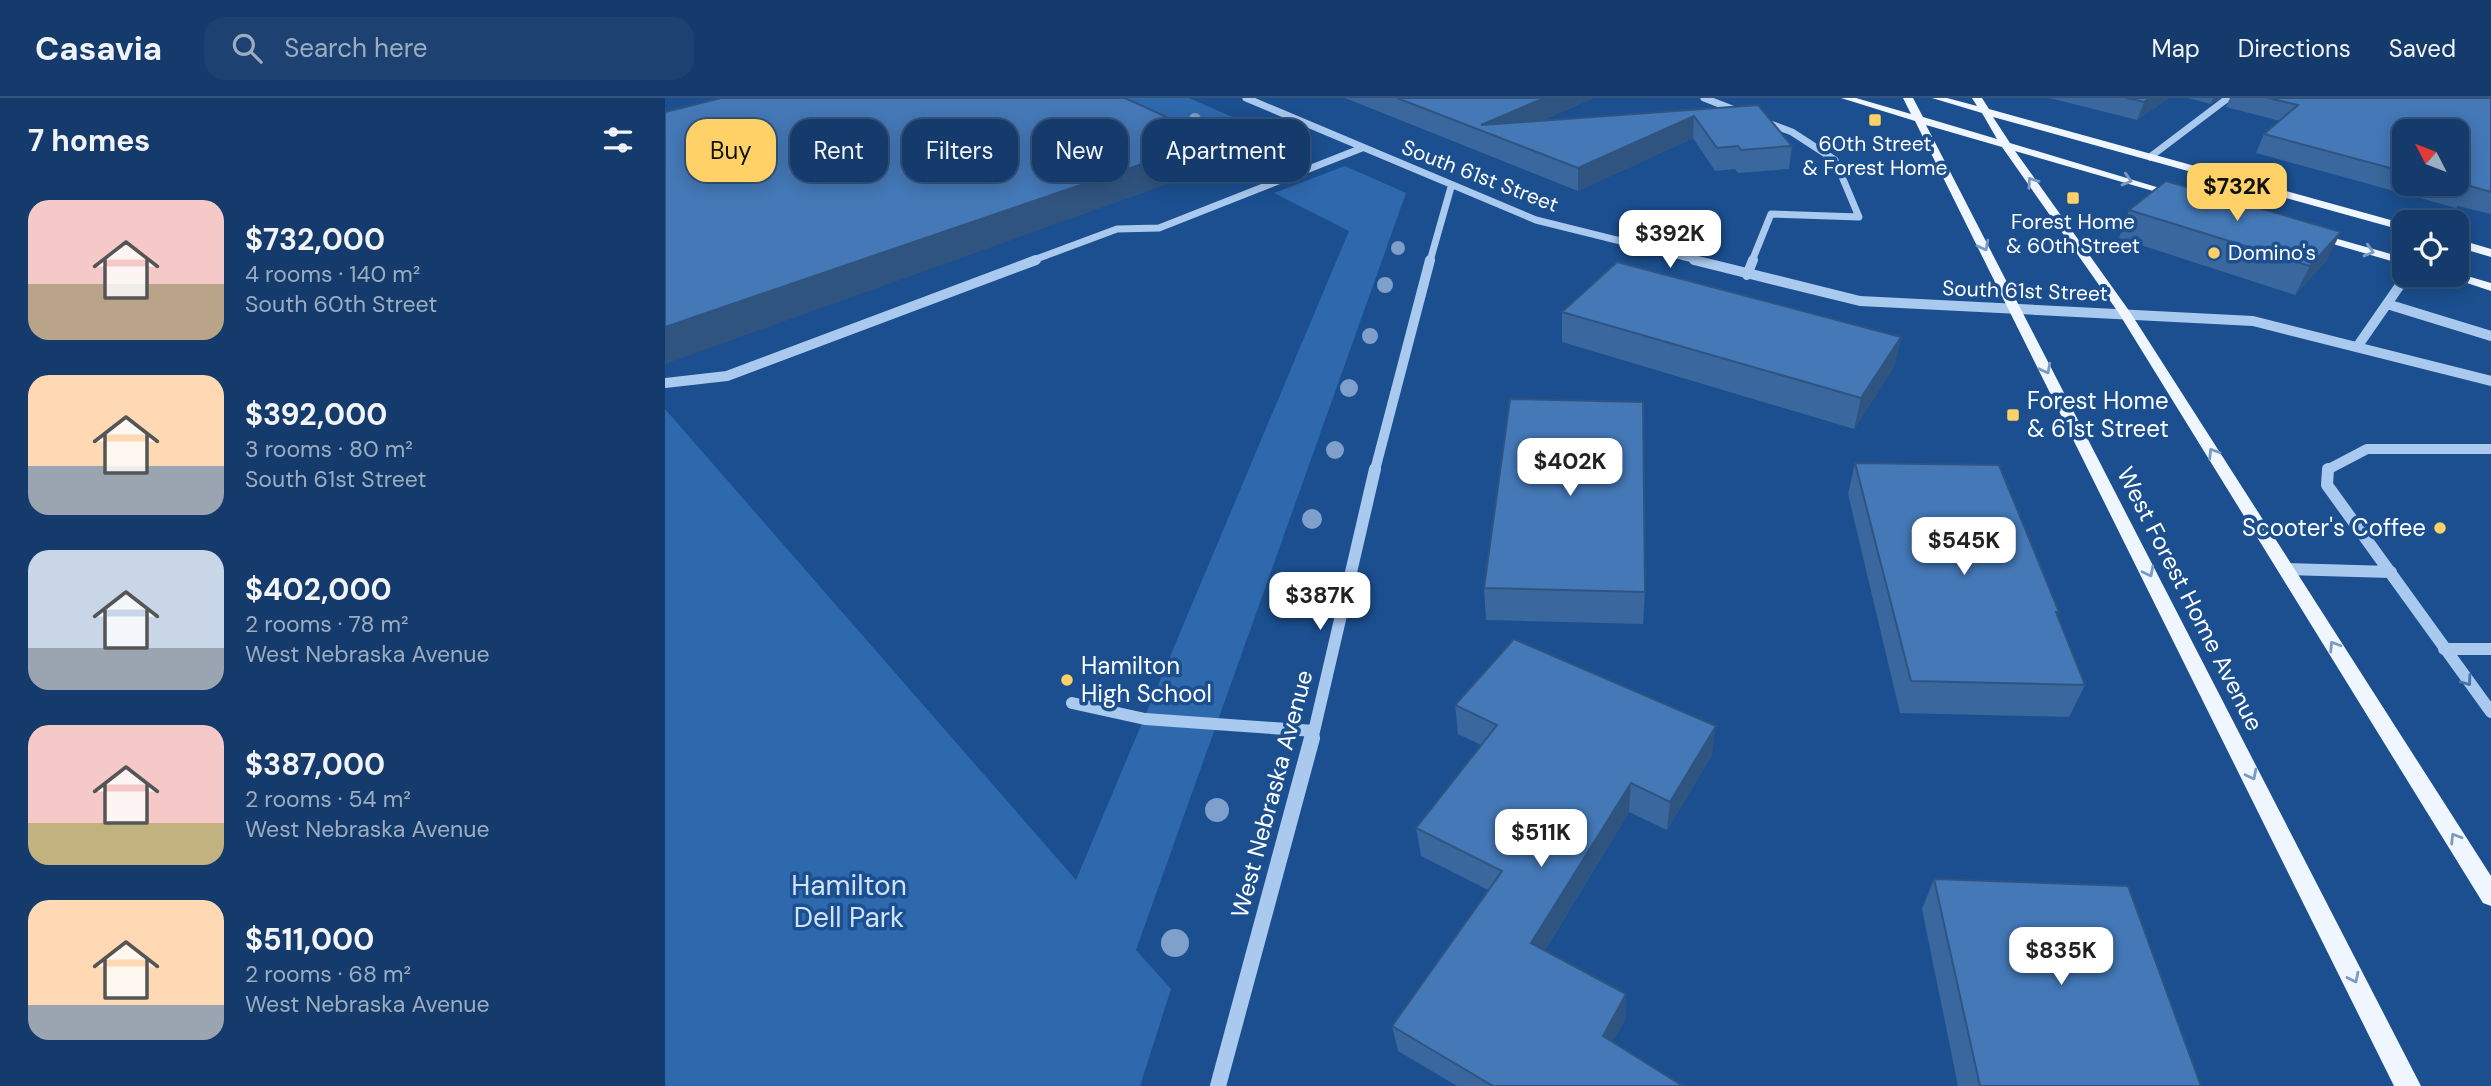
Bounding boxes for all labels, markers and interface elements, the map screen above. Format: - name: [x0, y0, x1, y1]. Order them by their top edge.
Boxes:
- search box: [204, 17, 694, 80]
- text: Casavia: [35, 27, 162, 70]
- icon: search: [228, 29, 266, 67]
- text: Search here: [284, 31, 428, 65]
- text: Map: [2152, 33, 2200, 64]
- text: Directions: [2238, 33, 2351, 64]
- text: Saved: [2389, 33, 2456, 64]
- marker: 60th Street & Forest Home: [1867, 112, 1883, 128]
- chip: Buy: [686, 119, 776, 182]
- chip: Rent: [790, 119, 888, 182]
- chip: Filters: [902, 119, 1018, 182]
- chip: New: [1032, 119, 1128, 182]
- chip: Apartment: [1142, 119, 1310, 182]
- north arrow: [2392, 119, 2469, 196]
- map controls: [2392, 119, 2469, 287]
- text: 7 homes: [28, 121, 150, 160]
- icon: filters: [599, 121, 637, 159]
- place label: 60th Street & Forest Home: [1803, 130, 1947, 182]
- street label: South 61st Street: [1398, 133, 1562, 219]
- pin: $732K: [2188, 164, 2286, 223]
- text: $732K: [2203, 171, 2271, 201]
- one-way arrow: [2120, 172, 2132, 187]
- one-way arrow: [2028, 177, 2040, 190]
- marker: Forest Home & 60th Street: [2065, 190, 2081, 206]
- place label: Forest Home & 60th Street: [2006, 208, 2140, 260]
- button: locate: [2392, 210, 2469, 287]
- pin: $392K: [1621, 211, 1719, 270]
- text: $392K: [1635, 218, 1705, 248]
- text: $732,000: [245, 220, 385, 259]
- icon: home: [84, 228, 168, 312]
- one-way arrow: [1976, 239, 1990, 251]
- place label: Domino's: [2228, 239, 2316, 267]
- one-way arrow: [2362, 243, 2374, 258]
- marker: Domino's: [2206, 245, 2222, 261]
- text: 4 rooms · 140 m²: [245, 259, 420, 289]
- street label: South 61st Street: [1942, 274, 2108, 308]
- text: South 60th Street: [245, 289, 437, 319]
- one-way arrow: [2038, 362, 2052, 374]
- place label: Forest Home & 61st Street: [2027, 385, 2169, 444]
- text: $392,000: [245, 395, 387, 434]
- icon: home: [84, 403, 168, 487]
- marker: Forest Home & 61st Street: [2005, 407, 2021, 423]
- text: 3 rooms · 80 m²: [245, 434, 413, 464]
- pin: $402K: [1521, 438, 1619, 498]
- text: $402K: [1533, 446, 1607, 476]
- one-way arrow: [2208, 448, 2221, 461]
- street label: West Forest Home Avenue: [2110, 461, 2271, 736]
- text: South 61st Street: [245, 464, 427, 494]
- place label: Scooter's Coffee: [2242, 512, 2426, 543]
- pin: $545K: [1915, 518, 2013, 577]
- marker: Scooter's Coffee: [2432, 520, 2448, 536]
- text: $545K: [1928, 525, 2000, 555]
- one-way arrow: [2141, 565, 2155, 577]
- text: $402,000: [245, 570, 392, 609]
- pin: $387K: [1271, 573, 1369, 632]
- icon: home: [84, 578, 168, 662]
- text: $387K: [1285, 580, 1355, 610]
- text: 2 rooms · 78 m²: [245, 609, 409, 639]
- text: West Nebraska Avenue: [245, 639, 490, 669]
- one-way arrow: [2329, 640, 2342, 653]
- place label: Hamilton High School: [1081, 650, 1212, 709]
- street label: West Nebraska Avenue: [1224, 667, 1320, 921]
- marker: Hamilton High School: [1059, 672, 1075, 688]
- one-way arrow: [2459, 673, 2472, 685]
- text: $387,000: [245, 745, 385, 784]
- icon: home: [84, 753, 168, 837]
- one-way arrow: [2244, 768, 2257, 780]
- text: 2 rooms · 54 m²: [245, 784, 411, 814]
- pin: $511K: [1492, 810, 1590, 869]
- text: West Nebraska Avenue: [245, 814, 490, 844]
- text: $511K: [1511, 817, 1571, 847]
- one-way arrow: [2450, 833, 2463, 846]
- park label: Hamilton Dell Park: [791, 867, 907, 936]
- text: $511,000: [245, 920, 374, 959]
- icon: home: [84, 928, 168, 1012]
- pin: $835K: [2012, 928, 2110, 987]
- text: $835K: [2025, 935, 2097, 965]
- text: 2 rooms · 68 m²: [245, 959, 411, 989]
- one-way arrow: [2346, 971, 2360, 983]
- text: West Nebraska Avenue: [245, 989, 490, 1019]

